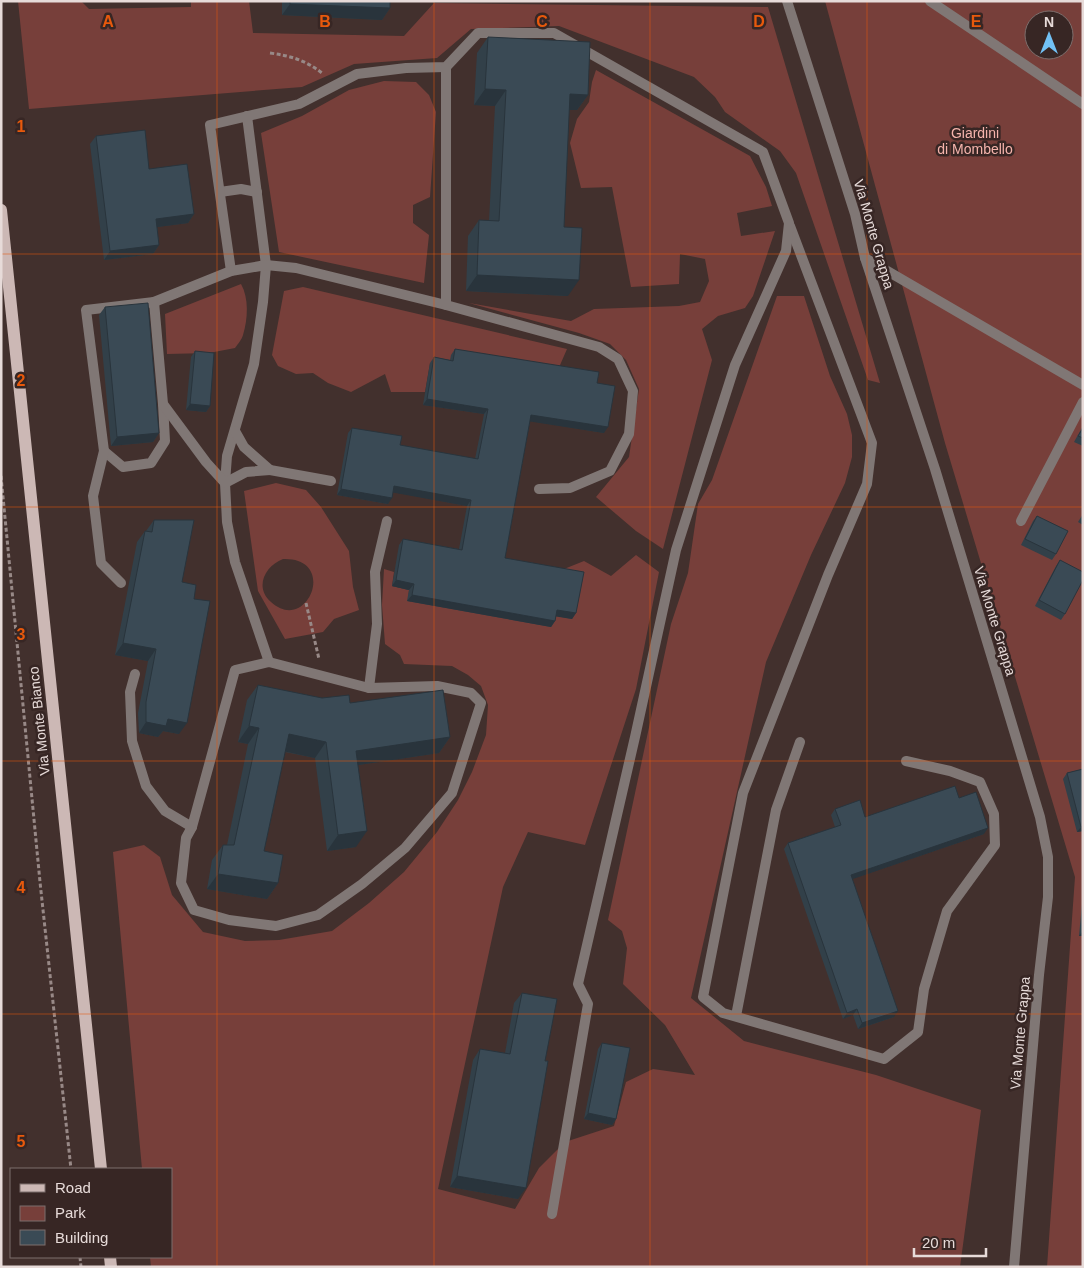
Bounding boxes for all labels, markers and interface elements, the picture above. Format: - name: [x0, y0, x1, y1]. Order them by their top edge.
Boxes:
- north arrow: [1024, 10, 1074, 60]
- text: A: [102, 13, 114, 30]
- text: B: [319, 13, 331, 30]
- text: C: [536, 13, 548, 30]
- text: D: [753, 13, 765, 30]
- text: E: [971, 13, 982, 30]
- text: N: [1044, 14, 1054, 30]
- text: 1: [17, 118, 26, 135]
- park label: Giardini di Mombello: [937, 125, 1013, 157]
- street label: Via Monte Grappa: [851, 177, 897, 291]
- text: 2: [17, 372, 26, 389]
- street label: Via Monte Grappa: [971, 564, 1019, 678]
- text: 3: [17, 626, 26, 643]
- street label: Via Monte Bianco: [25, 666, 53, 776]
- text: 4: [17, 879, 26, 896]
- street label: Via Monte Grappa: [1007, 976, 1033, 1090]
- text: 5: [17, 1133, 26, 1150]
- legend: [10, 1168, 172, 1258]
- text: Road: [55, 1179, 91, 1196]
- text: Park: [55, 1204, 86, 1221]
- scale bar: [914, 1226, 986, 1258]
- text: Building: [55, 1229, 108, 1246]
- text: 20 m: [922, 1234, 955, 1251]

